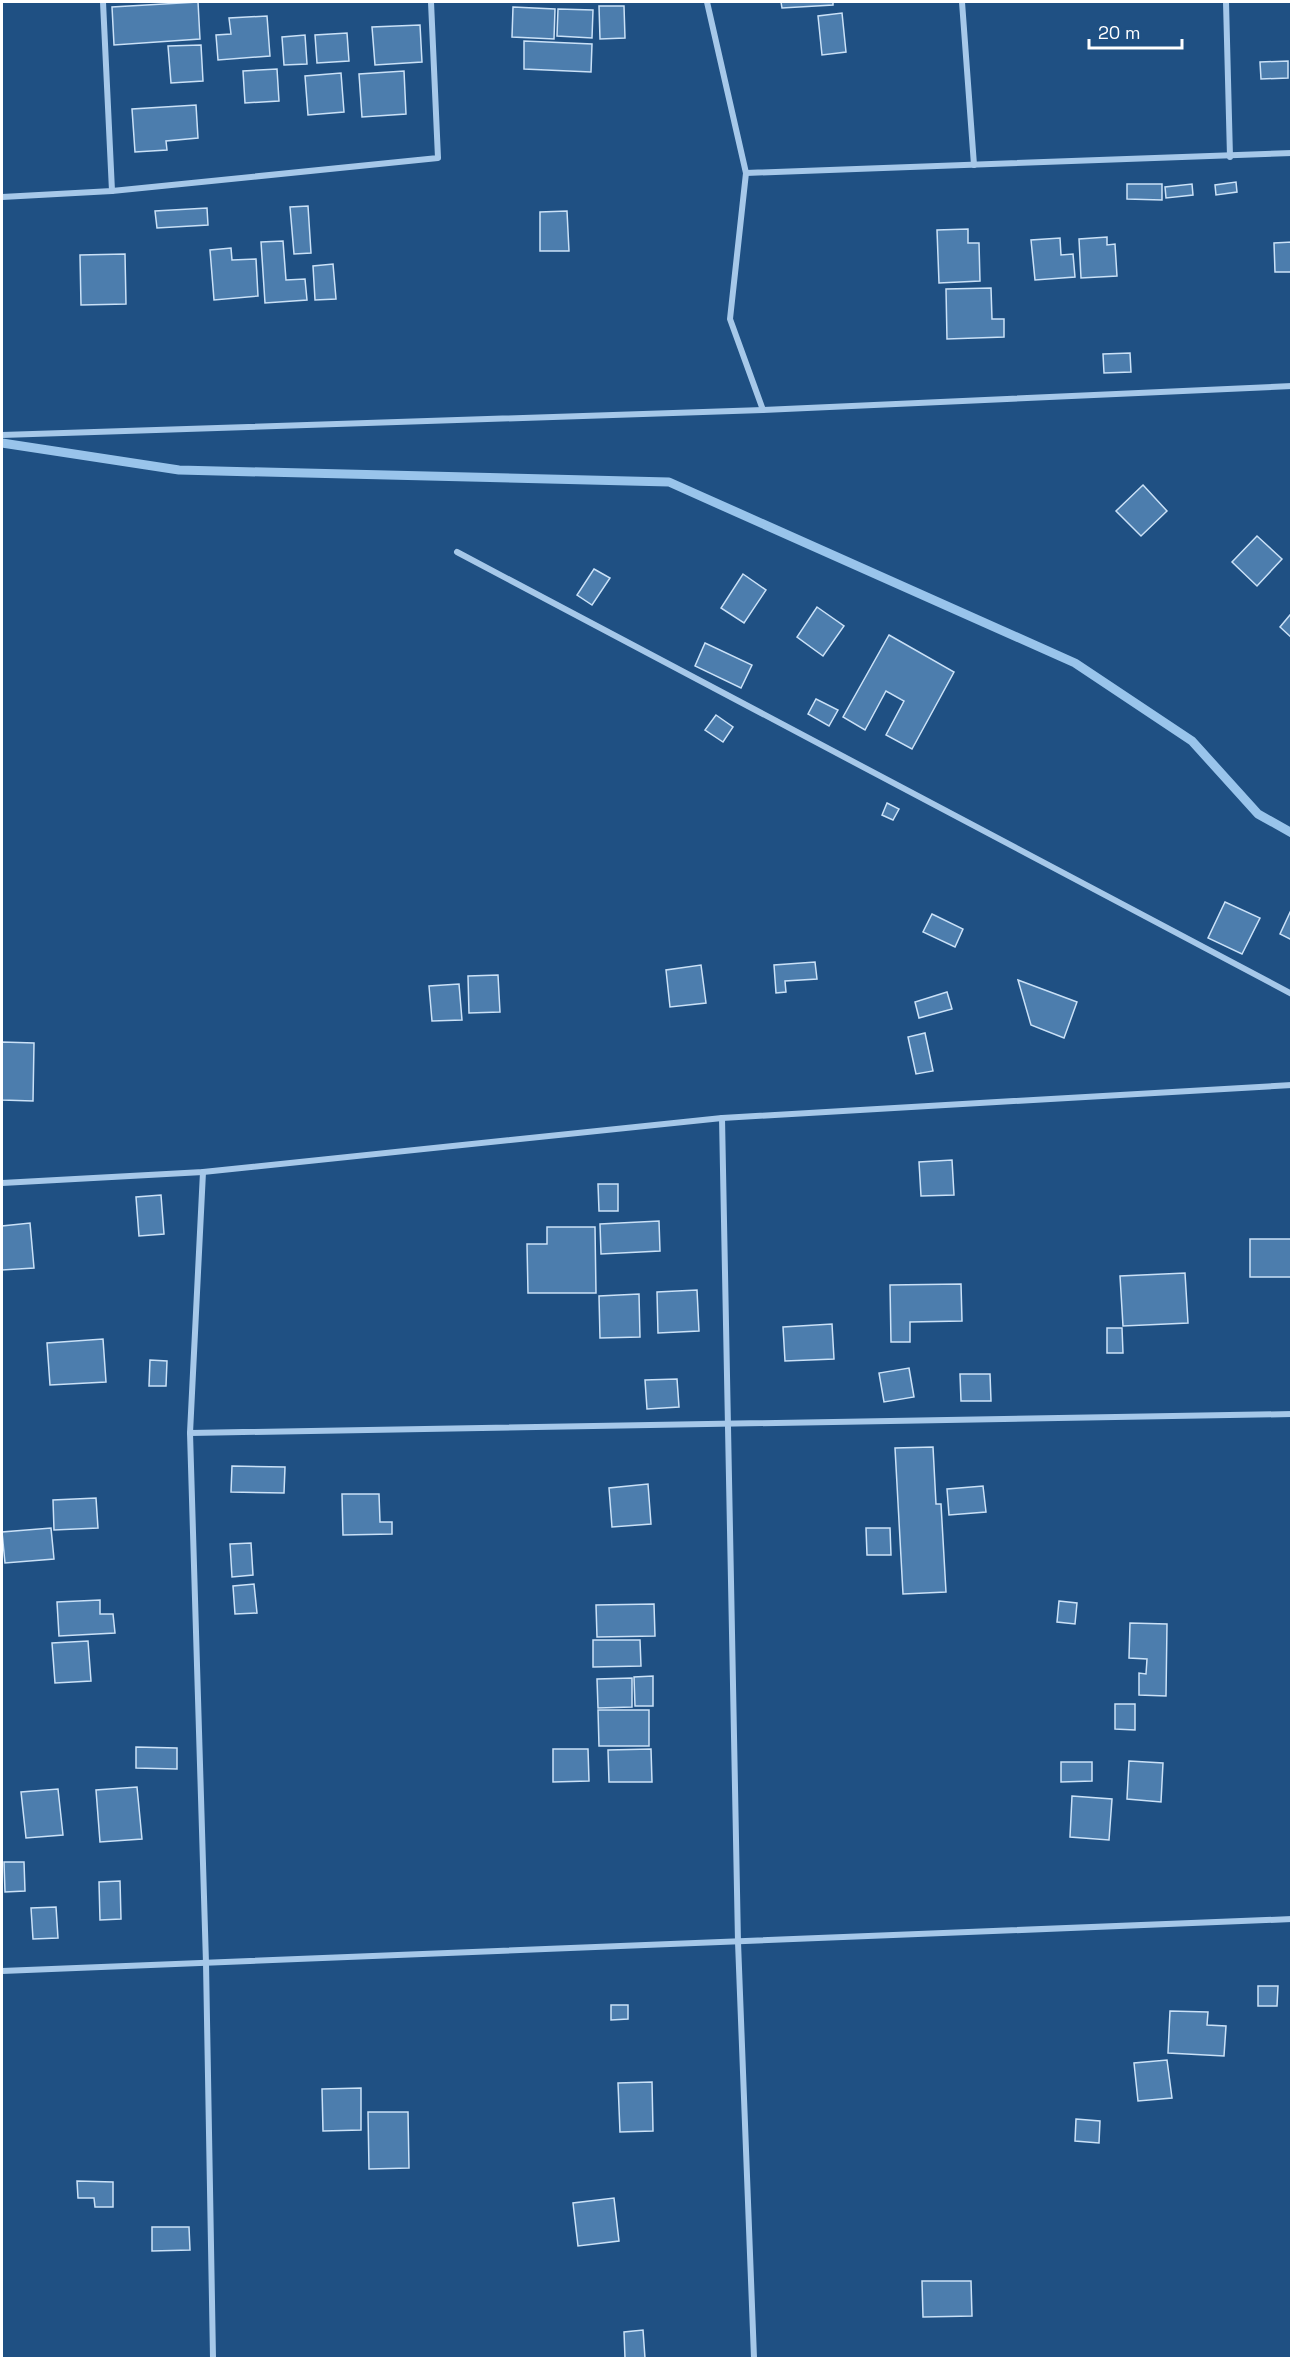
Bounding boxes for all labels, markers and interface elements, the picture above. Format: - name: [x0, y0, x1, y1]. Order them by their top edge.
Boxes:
- scale bar: [1089, 12, 1182, 50]
- text: 20 m: [1098, 21, 1141, 44]

